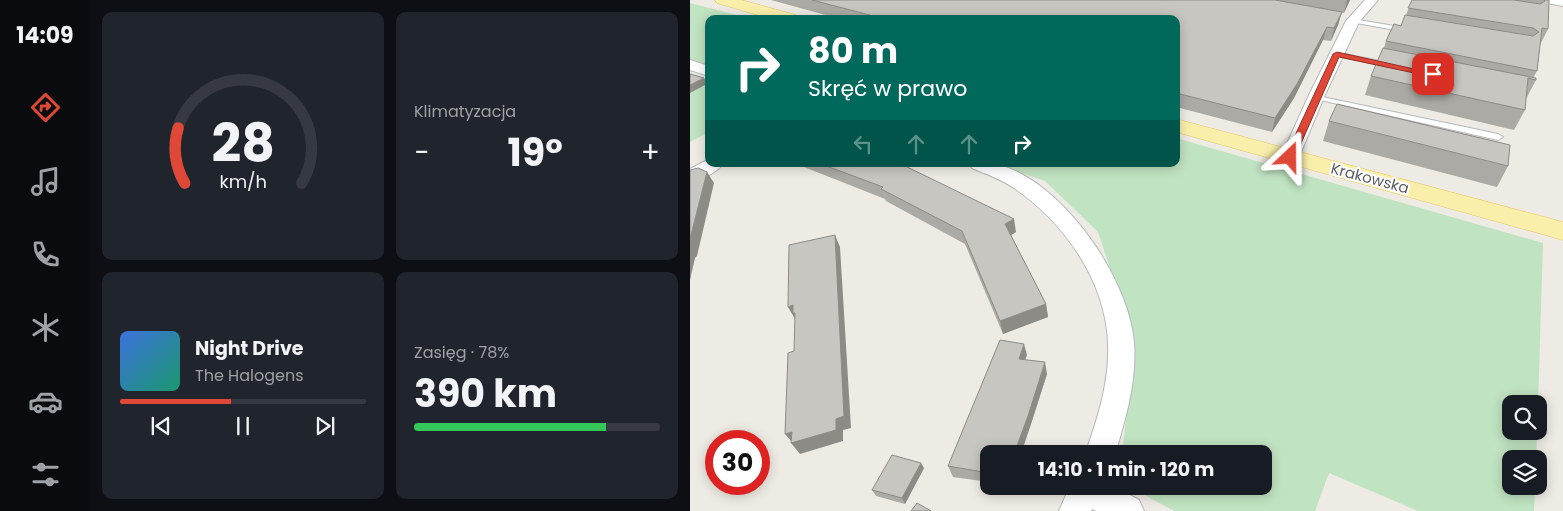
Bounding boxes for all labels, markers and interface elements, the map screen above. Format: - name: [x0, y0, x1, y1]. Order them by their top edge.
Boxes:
- text: 14:09: [16, 20, 74, 51]
- text: 80 m: [808, 26, 898, 75]
- icon: right: [725, 35, 790, 100]
- pin: [1412, 53, 1454, 95]
- icon: arrive: [1419, 60, 1447, 88]
- text: Skręć w prawo: [808, 73, 967, 104]
- icon: directions: [28, 90, 63, 125]
- text: Klimatyzacja: [414, 100, 516, 123]
- text: 28: [211, 107, 275, 180]
- text: 19°: [508, 126, 563, 179]
- icon: left: [849, 130, 877, 158]
- icon: ahead: [902, 130, 930, 158]
- icon: ahead: [955, 130, 983, 158]
- icon: right: [1008, 130, 1036, 158]
- position arrow: [1263, 130, 1315, 182]
- text: −: [414, 133, 429, 172]
- text: +: [641, 133, 660, 172]
- street label: Krakowska: [1329, 157, 1411, 199]
- icon: music: [28, 164, 63, 199]
- text: km/h: [219, 169, 267, 194]
- icon: phone: [28, 237, 63, 272]
- icon: climate: [28, 310, 63, 345]
- text: Night Drive: [195, 335, 304, 362]
- text: Zasięg · 78%: [414, 341, 509, 364]
- text: The Halogens: [195, 364, 303, 387]
- text: 390 km: [414, 367, 557, 420]
- icon: car: [28, 384, 63, 419]
- map controls: [1502, 395, 1547, 495]
- button: search: [1502, 395, 1547, 440]
- icon: previous: [147, 412, 175, 440]
- icon: pause: [229, 412, 257, 440]
- icon: next: [311, 412, 339, 440]
- speed limit sign: 30: [705, 430, 770, 495]
- button: layers: [1502, 450, 1547, 495]
- text: 14:10 · 1 min · 120 m: [1038, 456, 1214, 483]
- icon: filters: [28, 457, 63, 492]

